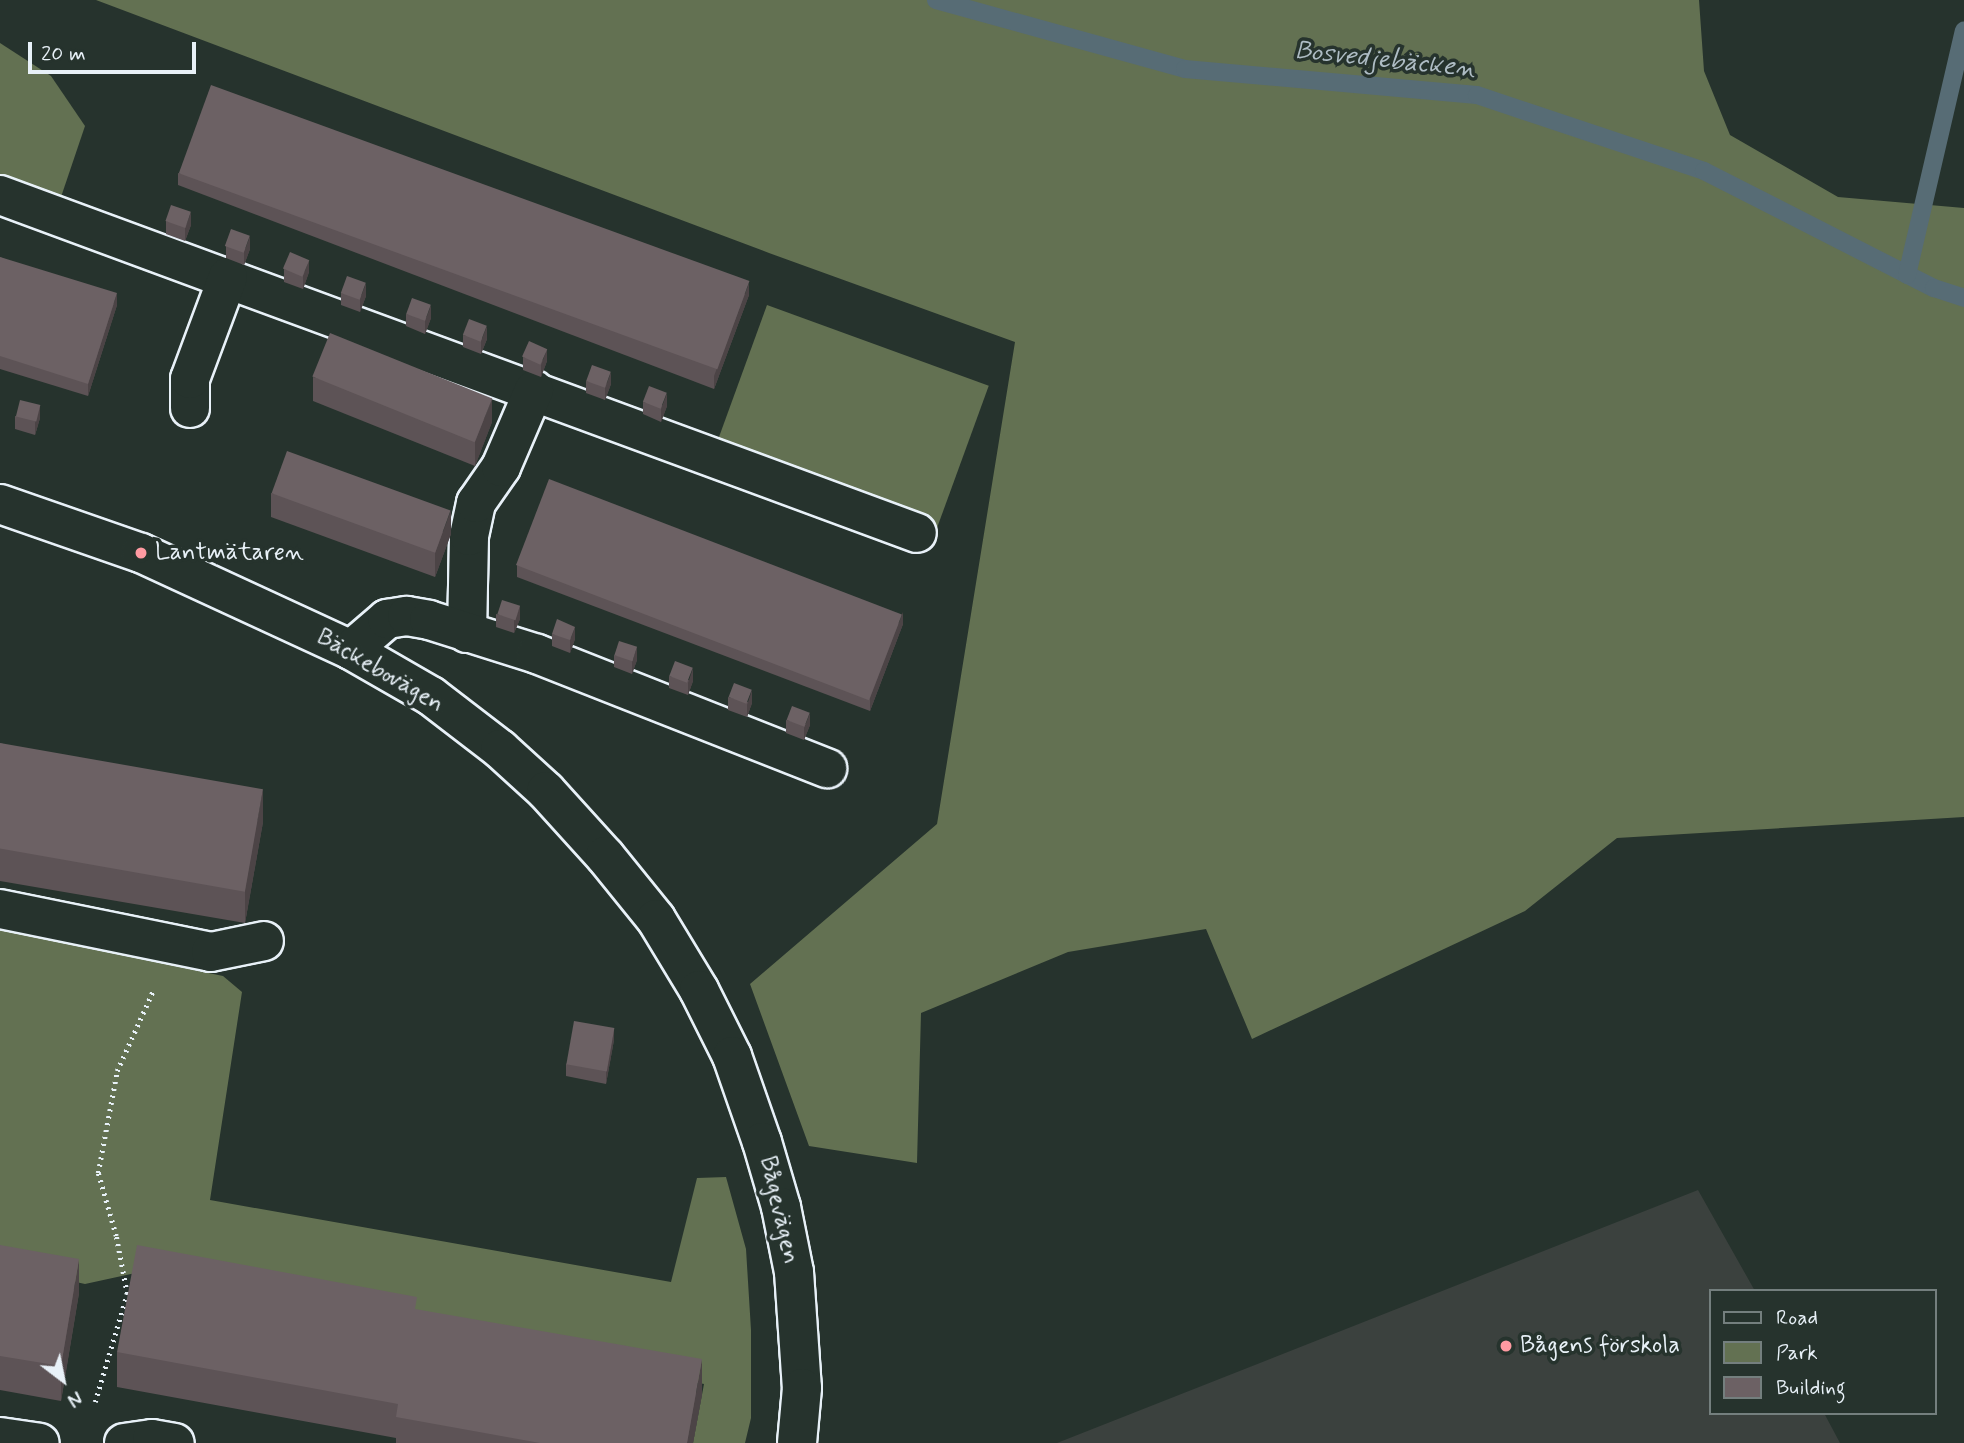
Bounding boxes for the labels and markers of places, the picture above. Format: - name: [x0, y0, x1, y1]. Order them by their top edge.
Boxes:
- place label: Lantmätaren: [155, 539, 304, 567]
- marker: Lantmätaren: [133, 545, 149, 561]
- place label: Bågens förskola: [1520, 1332, 1680, 1360]
- marker: Bågens förskola: [1498, 1338, 1514, 1354]

